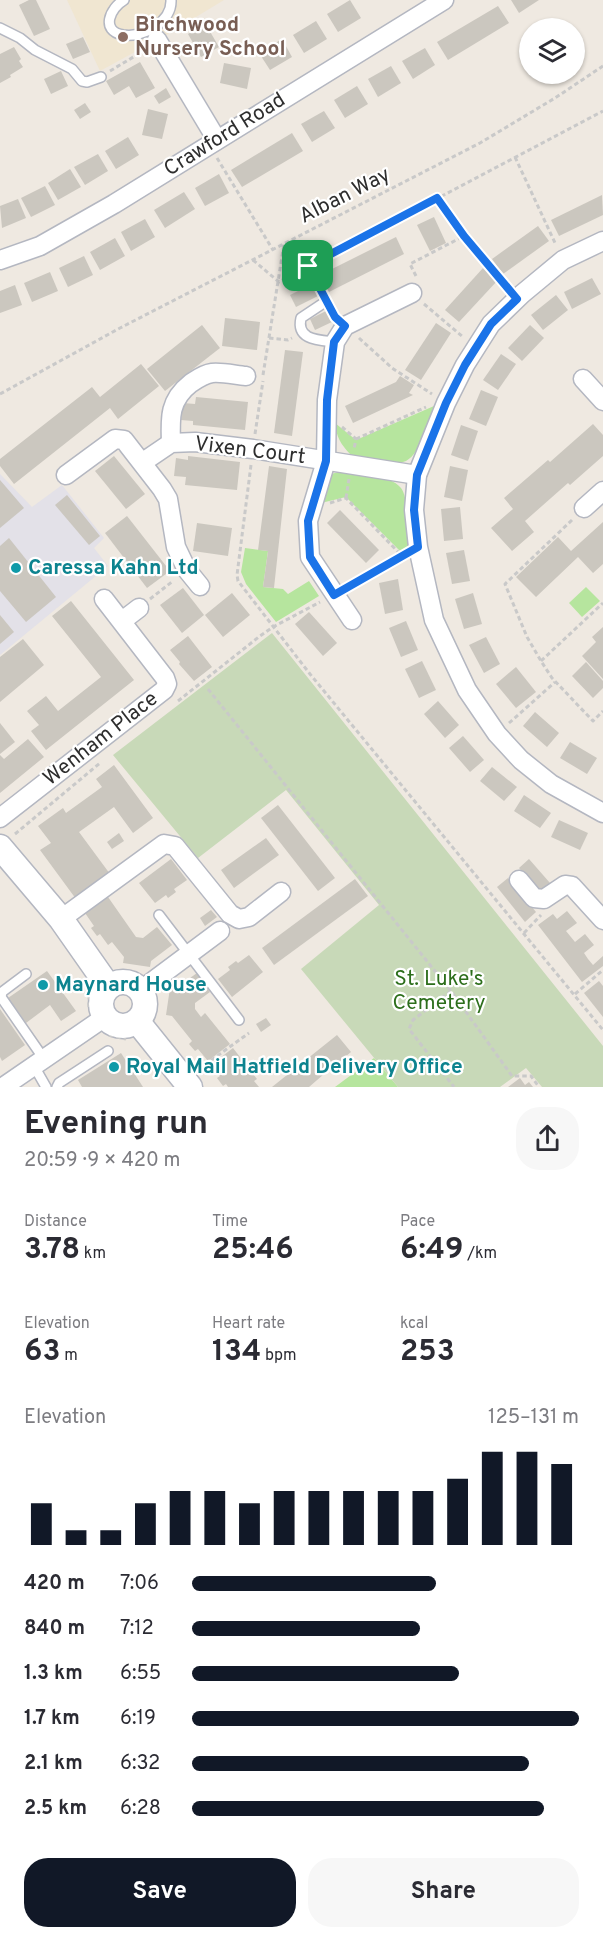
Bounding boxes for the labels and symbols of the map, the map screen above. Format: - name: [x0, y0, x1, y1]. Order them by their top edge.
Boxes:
- place label: Birchwood Nursery School: [135, 12, 286, 63]
- marker: Birchwood Nursery School: [116, 30, 130, 44]
- street label: Crawford Road: [159, 87, 291, 183]
- street label: Alban Way: [295, 162, 395, 230]
- pin: [282, 240, 333, 291]
- street label: Vixen Court: [193, 431, 307, 471]
- place label: Caressa Kahn Ltd: [28, 555, 199, 582]
- marker: Caressa Kahn Ltd: [9, 561, 23, 575]
- street label: Wenham Place: [38, 686, 164, 792]
- park label: St. Luke's Cemetery: [392, 966, 486, 1017]
- place label: Maynard House: [55, 972, 207, 999]
- marker: Maynard House: [36, 978, 50, 992]
- place label: Royal Mail Hatfield Delivery Office: [126, 1054, 463, 1081]
- marker: Royal Mail Hatfield Delivery Office: [107, 1060, 121, 1074]

